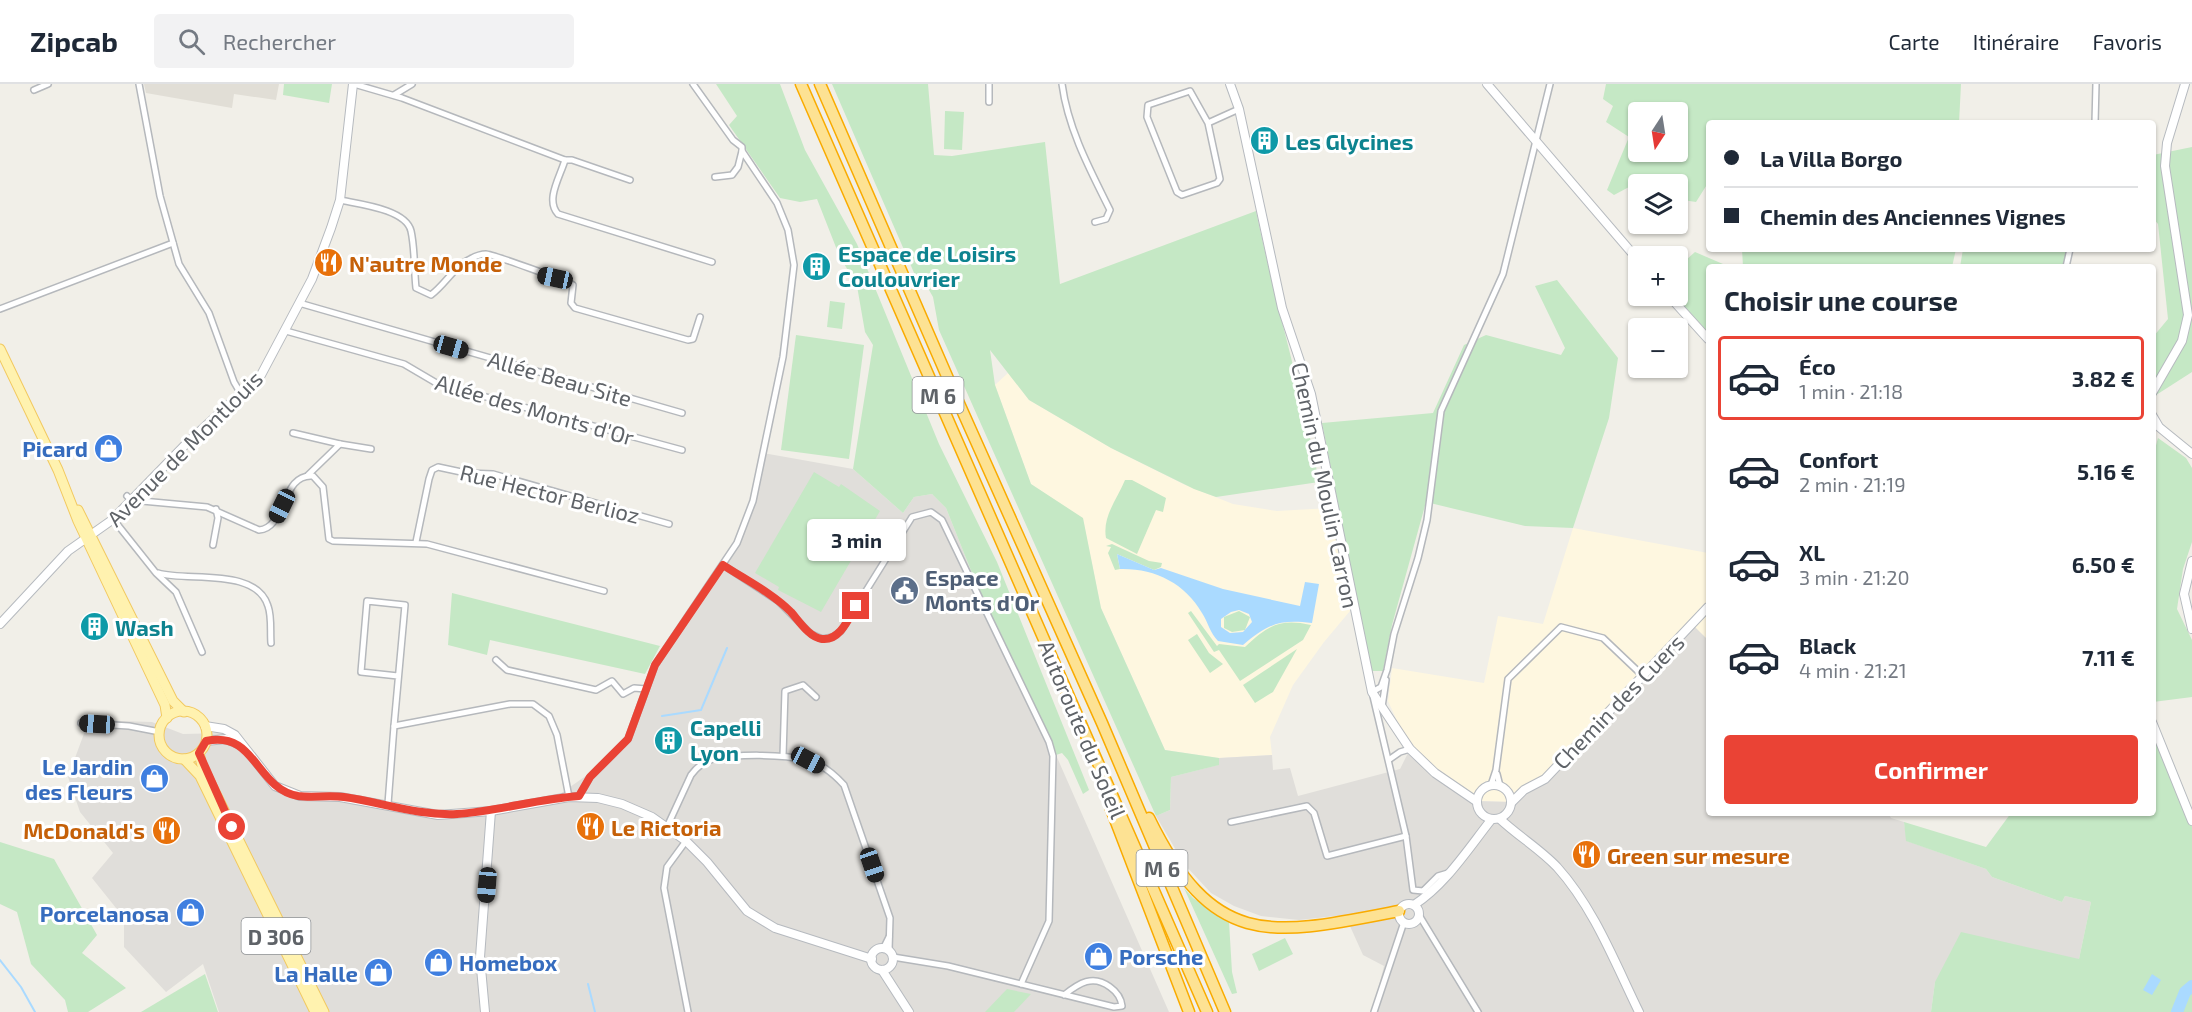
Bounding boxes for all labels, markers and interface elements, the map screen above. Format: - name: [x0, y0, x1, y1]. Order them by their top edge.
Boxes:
- search box: [154, 14, 574, 68]
- text: Zipcab: [30, 24, 118, 58]
- icon: search: [175, 25, 208, 58]
- text: Rechercher: [223, 28, 336, 54]
- text: Carte: [1888, 29, 1940, 54]
- text: Itinéraire: [1973, 29, 2059, 54]
- text: Favoris: [2092, 29, 2162, 54]
- north arrow: [1628, 102, 1688, 162]
- map controls: [1628, 102, 1688, 378]
- building icon: Les Glycines: [1248, 125, 1280, 157]
- place label: Les Glycines: [1285, 128, 1413, 155]
- text: La Villa Borgo: [1760, 145, 1903, 171]
- button: layers: [1628, 174, 1688, 234]
- text: Chemin des Anciennes Vignes: [1760, 203, 2066, 229]
- place label: Espace de Loisirs Coulouvrier: [838, 240, 1016, 291]
- button: +: [1628, 246, 1688, 306]
- restaurant icon: N'autre Monde: [312, 247, 344, 279]
- place label: N'autre Monde: [349, 250, 502, 276]
- building icon: Espace de Loisirs Coulouvrier: [801, 250, 833, 282]
- car: [536, 265, 574, 291]
- text: Choisir une course: [1724, 284, 1958, 316]
- button: −: [1628, 318, 1688, 378]
- car: [431, 333, 471, 361]
- street label: Allée Beau Site: [485, 345, 635, 411]
- icon: car: [1727, 351, 1781, 405]
- text: Éco: [1799, 353, 1836, 379]
- street label: Chemin du Moulin Carron: [1287, 360, 1365, 610]
- street label: Avenue de Montlouis: [101, 365, 267, 531]
- text: 3.82 €: [2072, 365, 2135, 391]
- street label: Allée des Monts d'Or: [433, 368, 638, 450]
- road number: M 6: [912, 377, 964, 413]
- text: 1 min · 21:18: [1799, 379, 1903, 403]
- shop icon: Picard: [93, 432, 125, 464]
- place label: Picard: [22, 435, 88, 461]
- icon: car: [1727, 444, 1781, 498]
- text: Confort: [1799, 446, 1878, 472]
- street label: Rue Hector Berlioz: [457, 458, 643, 528]
- text: 5.16 €: [2077, 458, 2135, 484]
- text: 2 min · 21:19: [1799, 472, 1906, 496]
- car: [266, 486, 298, 526]
- callout: 3 min: [806, 519, 906, 561]
- text: 3 min: [831, 528, 882, 552]
- icon: car: [1727, 537, 1781, 591]
- text: XL: [1799, 539, 1825, 565]
- text: 6.50 €: [2072, 551, 2135, 577]
- place label: Espace Monts d'Or: [925, 564, 1040, 615]
- text: 3 min · 21:20: [1799, 565, 1910, 589]
- public building icon: Espace Monts d'Or: [888, 574, 920, 606]
- route end: [842, 592, 869, 619]
- building icon: Wash: [78, 611, 110, 643]
- place label: Wash: [115, 614, 174, 640]
- street label: Chemin des Cuers: [1547, 628, 1689, 774]
- icon: car: [1727, 630, 1781, 684]
- text: Black: [1799, 632, 1856, 658]
- street label: Autoroute du Soleil: [1034, 636, 1132, 822]
- text: 7.11 €: [2082, 644, 2135, 670]
- text: 4 min · 21:21: [1799, 658, 1907, 682]
- car: [79, 714, 115, 734]
- place label: Capelli Lyon: [690, 714, 762, 766]
- building icon: Capelli Lyon: [653, 724, 685, 756]
- button: Confirmer: [1724, 735, 2138, 804]
- car: [788, 744, 828, 776]
- place label: Le Jardin des Fleurs: [25, 753, 133, 804]
- shop icon: Le Jardin des Fleurs: [138, 763, 170, 795]
- restaurant icon: Le Rictoria: [574, 811, 606, 843]
- route start: [218, 813, 245, 840]
- restaurant icon: McDonald's: [150, 814, 182, 846]
- place label: Le Rictoria: [611, 814, 721, 840]
- place label: McDonald's: [23, 817, 145, 843]
- restaurant icon: Green sur mesure: [1570, 839, 1602, 871]
- place label: Green sur mesure: [1607, 842, 1790, 868]
- car: [858, 845, 886, 885]
- road number: M 6: [1136, 850, 1188, 886]
- car: [476, 866, 498, 904]
- shop icon: Porcelanosa: [174, 897, 206, 929]
- place label: Porcelanosa: [40, 900, 169, 926]
- road number: D 306: [242, 918, 310, 954]
- shop icon: Porsche: [1082, 940, 1114, 972]
- place label: Porsche: [1119, 943, 1203, 969]
- shop icon: Homebox: [422, 946, 454, 978]
- place label: Homebox: [459, 949, 558, 975]
- shop icon: La Halle: [363, 957, 395, 989]
- place label: La Halle: [274, 960, 358, 986]

